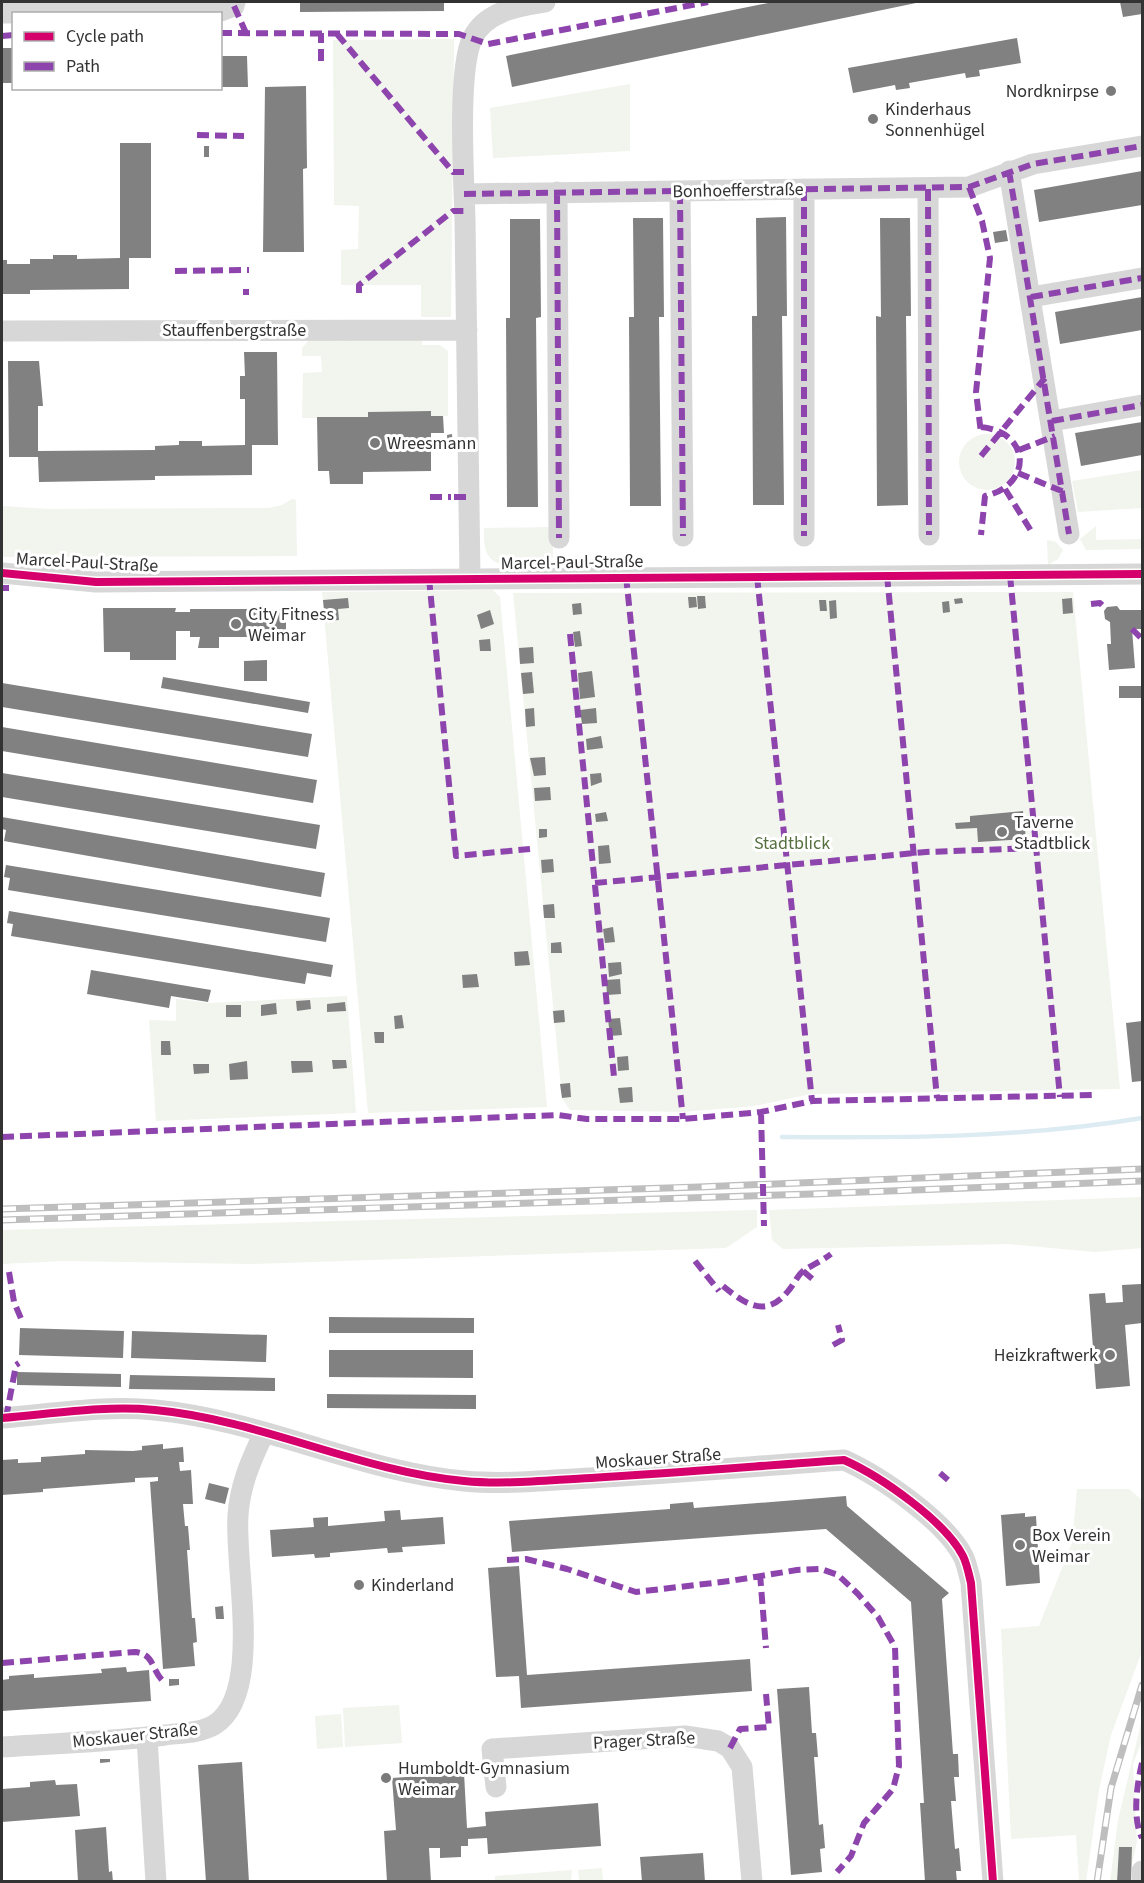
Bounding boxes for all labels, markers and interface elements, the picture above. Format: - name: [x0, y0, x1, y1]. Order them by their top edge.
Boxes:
- legend: [12, 12, 222, 90]
- text: Cycle path: [66, 24, 144, 49]
- text: Path: [66, 54, 100, 79]
- place label: Nordknirpse: [1006, 79, 1099, 104]
- marker: Nordknirpse: [1104, 84, 1118, 98]
- place label: Kinderhaus Sonnenhügel: [885, 97, 985, 143]
- marker: Kinderhaus Sonnenhügel: [866, 112, 880, 126]
- street label: Bonhoefferstraße: [672, 177, 804, 204]
- street label: Stauffenbergstraße: [162, 318, 306, 343]
- place label: Wreesmann: [387, 431, 476, 456]
- marker: Wreesmann: [368, 436, 382, 450]
- street label: Marcel-Paul-Straße: [15, 546, 159, 579]
- street label: Marcel-Paul-Straße: [500, 549, 644, 576]
- place label: City Fitness Weimar: [248, 602, 334, 648]
- marker: City Fitness Weimar: [229, 617, 243, 631]
- place label: Taverne Stadtblick: [1014, 810, 1090, 856]
- marker: Taverne Stadtblick: [995, 825, 1009, 839]
- park label: Stadtblick: [754, 831, 830, 856]
- place label: Heizkraftwerk: [994, 1343, 1098, 1368]
- marker: Heizkraftwerk: [1103, 1348, 1117, 1362]
- street label: Moskauer Straße: [594, 1442, 722, 1475]
- place label: Box Verein Weimar: [1032, 1523, 1111, 1569]
- marker: Box Verein Weimar: [1013, 1538, 1027, 1552]
- place label: Kinderland: [371, 1573, 454, 1598]
- marker: Kinderland: [352, 1578, 366, 1592]
- street label: Moskauer Straße: [71, 1716, 199, 1755]
- street label: Prager Straße: [592, 1725, 696, 1756]
- place label: Humboldt-Gymnasium Weimar: [398, 1756, 570, 1802]
- marker: Humboldt-Gymnasium Weimar: [379, 1771, 393, 1785]

